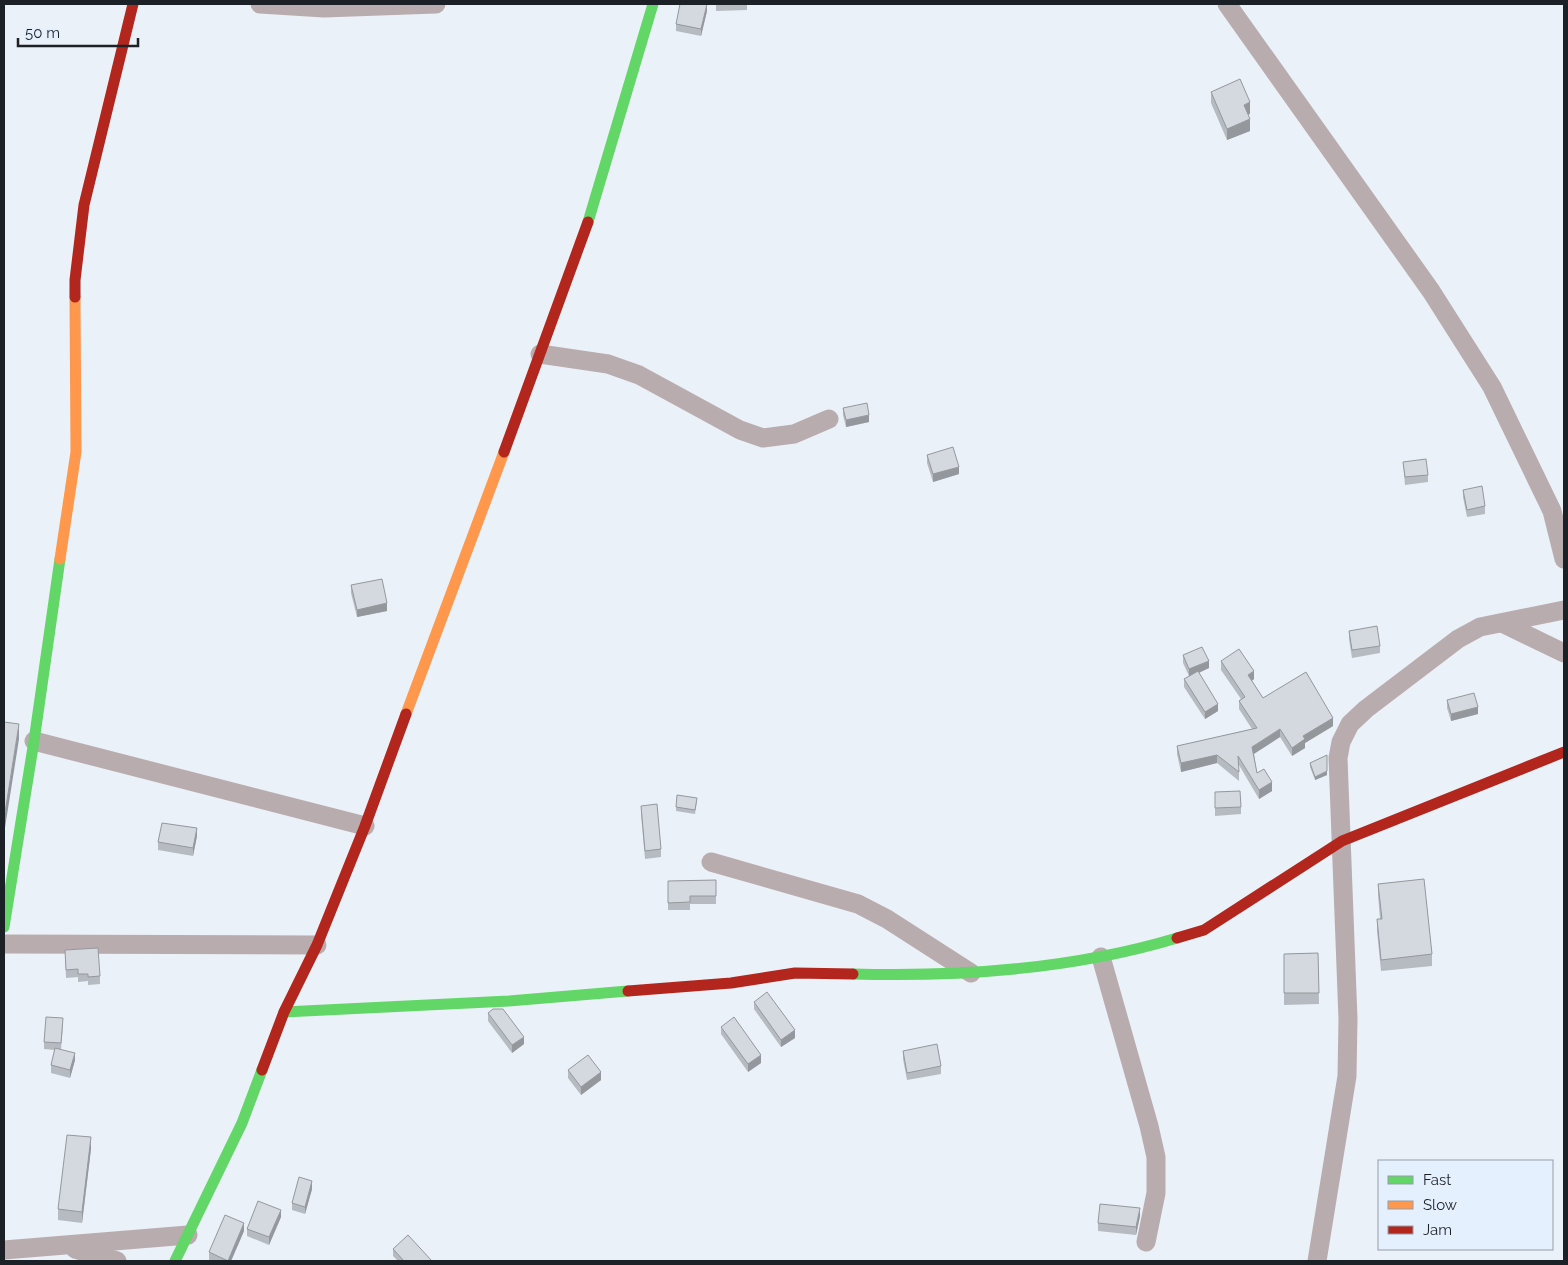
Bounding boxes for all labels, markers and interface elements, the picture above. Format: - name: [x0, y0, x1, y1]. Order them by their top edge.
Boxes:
- scale bar: [18, 15, 138, 47]
- text: 50 m: [25, 24, 60, 42]
- legend: [1378, 1160, 1553, 1250]
- text: Fast: [1423, 1171, 1451, 1189]
- text: Slow: [1423, 1196, 1457, 1214]
- text: Jam: [1423, 1221, 1452, 1239]

